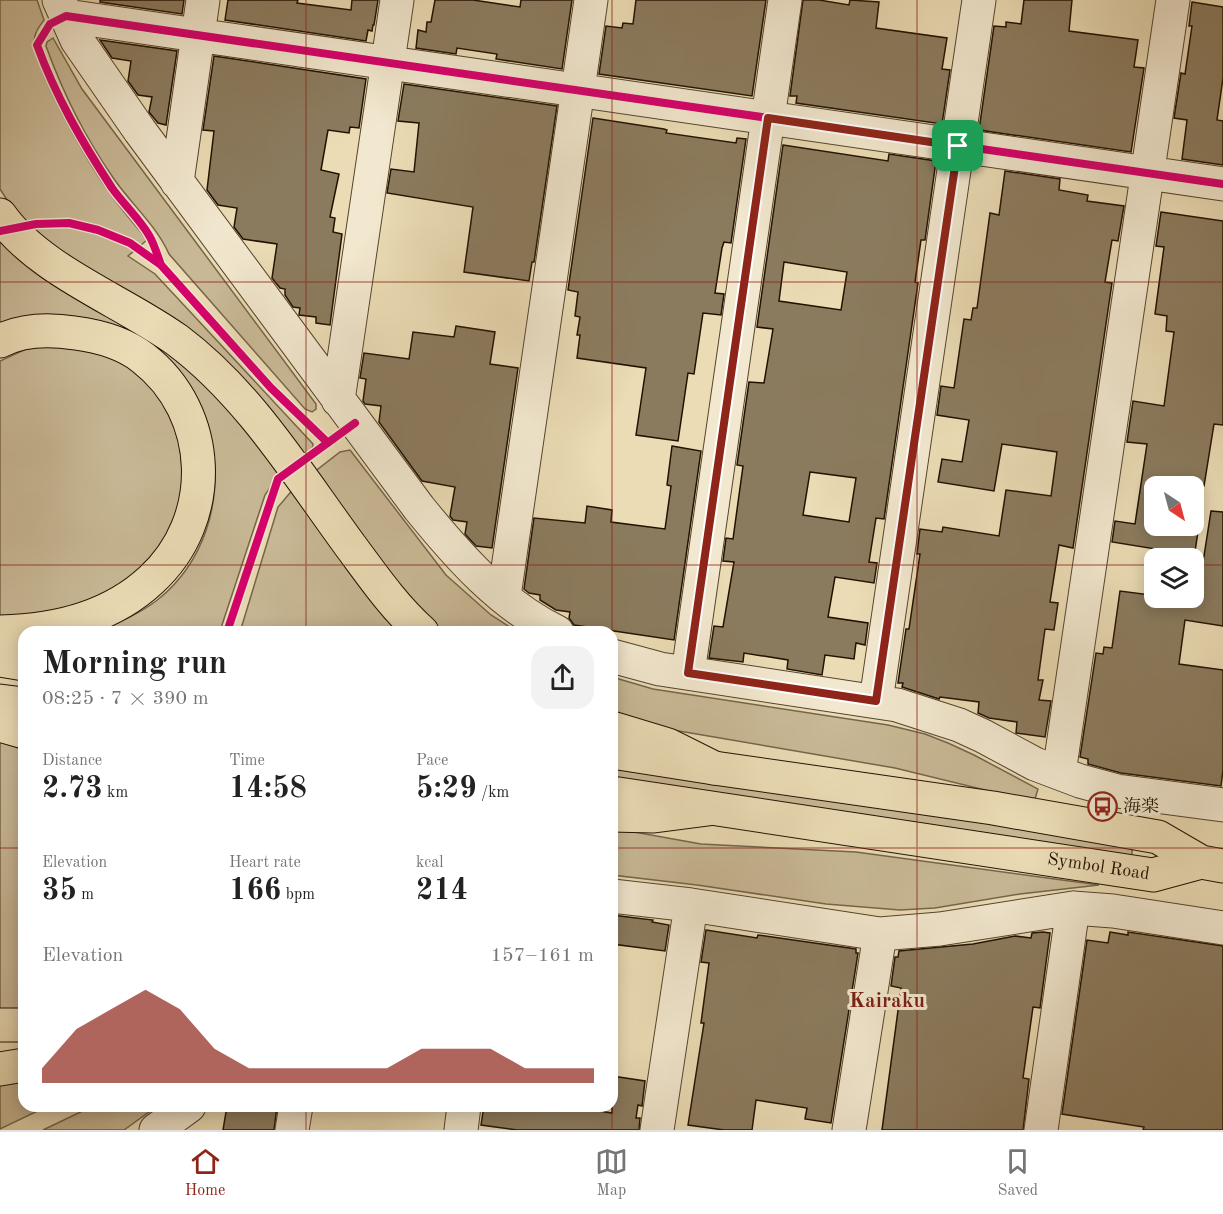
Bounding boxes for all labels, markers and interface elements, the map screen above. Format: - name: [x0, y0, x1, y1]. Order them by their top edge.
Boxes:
- pin: [932, 120, 983, 171]
- icon: arrive: [941, 129, 974, 162]
- north arrow: [1144, 476, 1204, 536]
- map controls: [1144, 476, 1204, 608]
- button: layers: [1144, 548, 1204, 608]
- button: share: [531, 646, 594, 709]
- text: Morning run: [42, 648, 227, 681]
- text: 08:25 · 7 × 390 m: [42, 689, 209, 709]
- text: Distance: [42, 753, 102, 769]
- text: Time: [229, 753, 265, 769]
- text: Pace: [416, 753, 448, 769]
- text: 2.73: [42, 774, 103, 804]
- text: 14:58: [229, 774, 307, 804]
- text: 5:29: [416, 774, 477, 804]
- text: km: [103, 785, 128, 801]
- text: /km: [477, 785, 509, 801]
- bus stop icon: 海楽: [1086, 791, 1118, 823]
- place label: 海楽: [1123, 796, 1159, 816]
- street label: Symbol Road: [1046, 850, 1151, 883]
- text: Elevation: [42, 855, 107, 871]
- text: Heart rate: [229, 855, 301, 871]
- text: kcal: [416, 855, 444, 871]
- text: 35: [42, 876, 77, 906]
- text: 166: [229, 876, 281, 906]
- text: 214: [416, 876, 468, 906]
- text: m: [77, 887, 94, 903]
- text: bpm: [281, 887, 315, 903]
- text: Elevation: [42, 946, 123, 966]
- text: 157–161 m: [491, 946, 594, 966]
- district label: Kairaku: [849, 991, 925, 1012]
- tab: Home: [185, 1145, 225, 1201]
- tab: Map: [595, 1145, 628, 1201]
- tab: Saved: [997, 1145, 1038, 1201]

